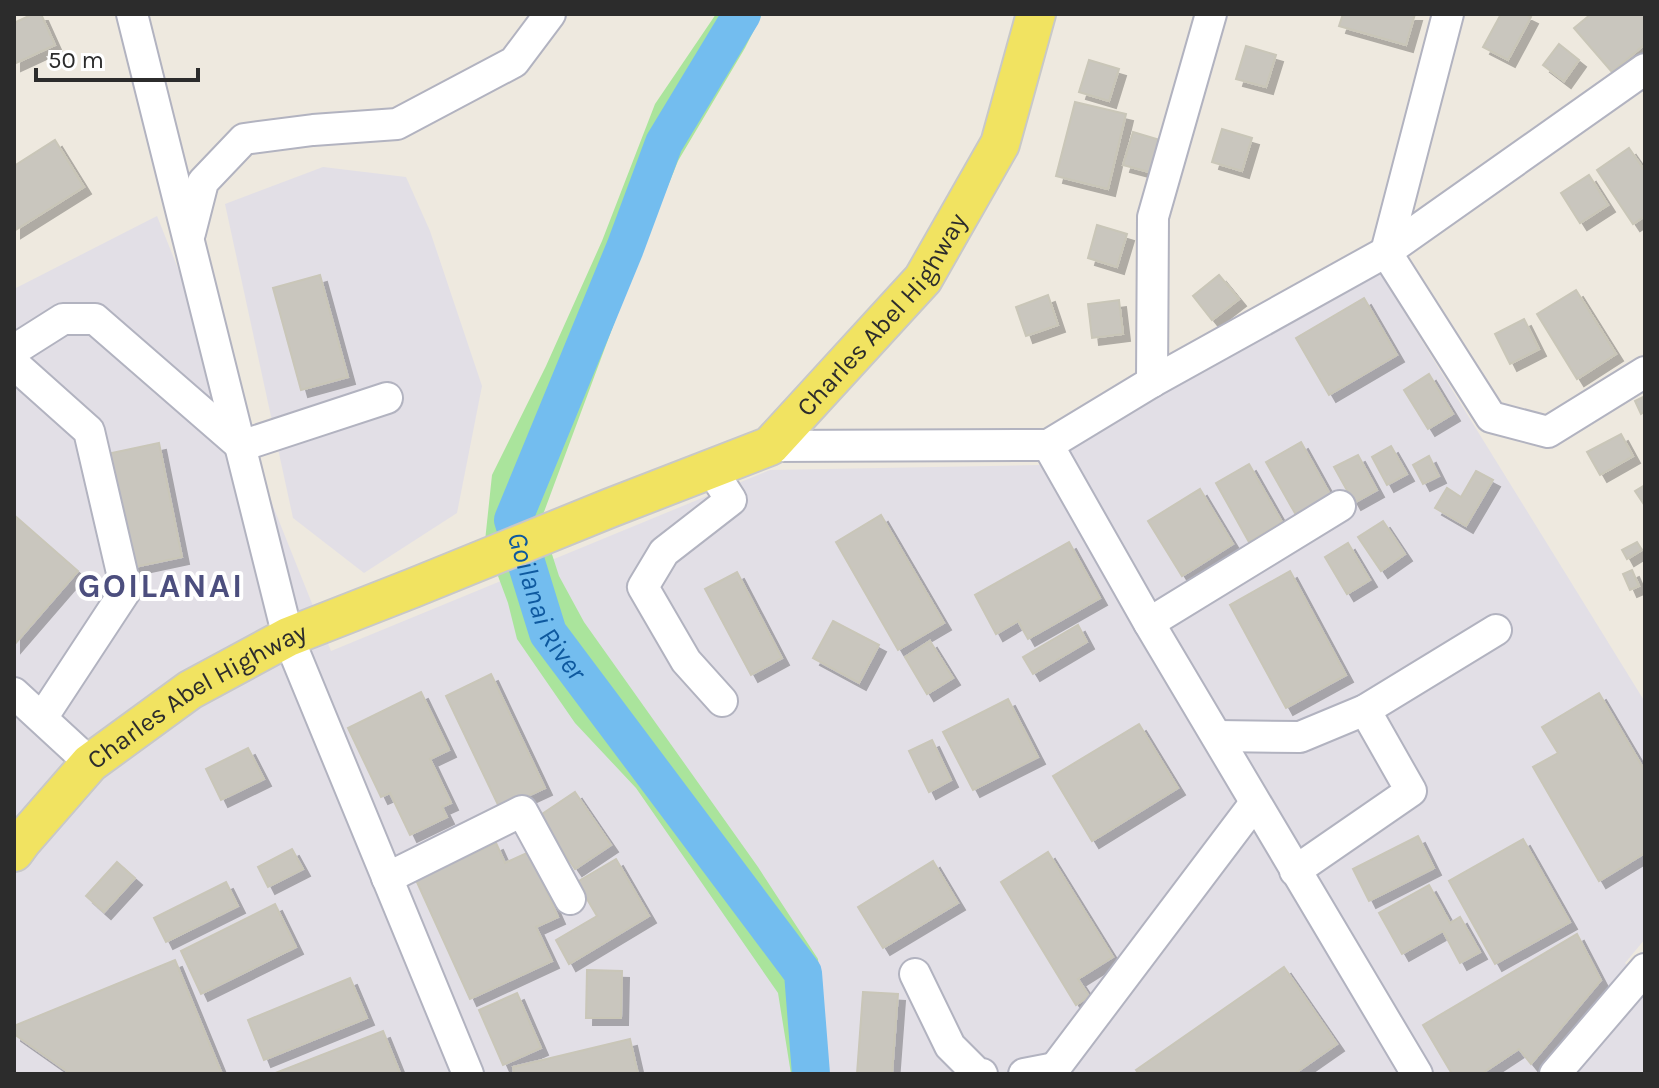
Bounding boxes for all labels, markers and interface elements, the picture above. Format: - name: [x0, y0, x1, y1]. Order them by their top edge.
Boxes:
- scale bar: [36, 32, 198, 82]
- text: 50 m: [48, 46, 104, 74]
- street label: Charles Abel Highway: [790, 207, 973, 422]
- water label: Goilanai River: [501, 528, 595, 688]
- district label: GOILANAI: [78, 566, 244, 606]
- street label: Charles Abel Highway: [81, 616, 311, 776]

